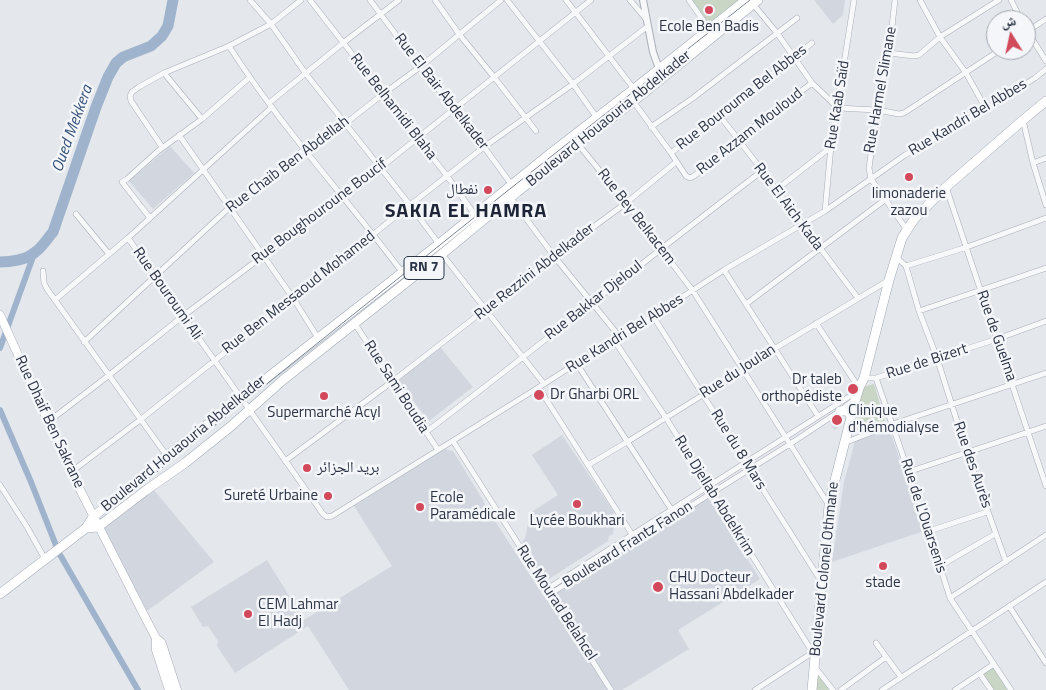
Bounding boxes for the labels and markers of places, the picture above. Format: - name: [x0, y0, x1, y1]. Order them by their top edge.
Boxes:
- marker: Ecole Ben Badis: [703, 4, 715, 16]
- place label: Ecole Ben Badis: [659, 18, 759, 36]
- marker: limonaderie zazou: [903, 171, 915, 183]
- place label: نفطال: [446, 181, 478, 199]
- marker: نفطال: [482, 184, 494, 196]
- place label: limonaderie zazou: [872, 185, 946, 220]
- place label: Dr taleb orthopédiste: [761, 371, 842, 406]
- marker: Dr taleb orthopédiste: [846, 382, 860, 396]
- place label: Dr Gharbi ORL: [550, 386, 639, 404]
- marker: Dr Gharbi ORL: [532, 388, 546, 402]
- marker: Supermarché Acyl: [318, 390, 330, 402]
- place label: Clinique d'hémodialyse: [848, 402, 939, 437]
- place label: Supermarché Acyl: [267, 404, 381, 422]
- marker: Clinique d'hémodialyse: [830, 413, 844, 427]
- place label: بريد الجزائر: [317, 459, 379, 477]
- marker: بريد الجزائر: [301, 462, 313, 474]
- place label: Sureté Urbaine: [224, 487, 318, 505]
- place label: Ecole Paramédicale: [430, 489, 515, 524]
- marker: Sureté Urbaine: [322, 490, 334, 502]
- marker: Lycée Boukhari: [571, 498, 583, 510]
- marker: Ecole Paramédicale: [414, 501, 426, 513]
- place label: Lycée Boukhari: [530, 512, 624, 530]
- marker: stade: [877, 560, 889, 572]
- place label: CHU Docteur Hassani Abdelkader: [669, 569, 794, 604]
- place label: stade: [865, 574, 901, 592]
- marker: CHU Docteur Hassani Abdelkader: [651, 580, 665, 594]
- place label: CEM Lahmar El Hadj: [258, 596, 338, 631]
- marker: CEM Lahmar El Hadj: [242, 608, 254, 620]

